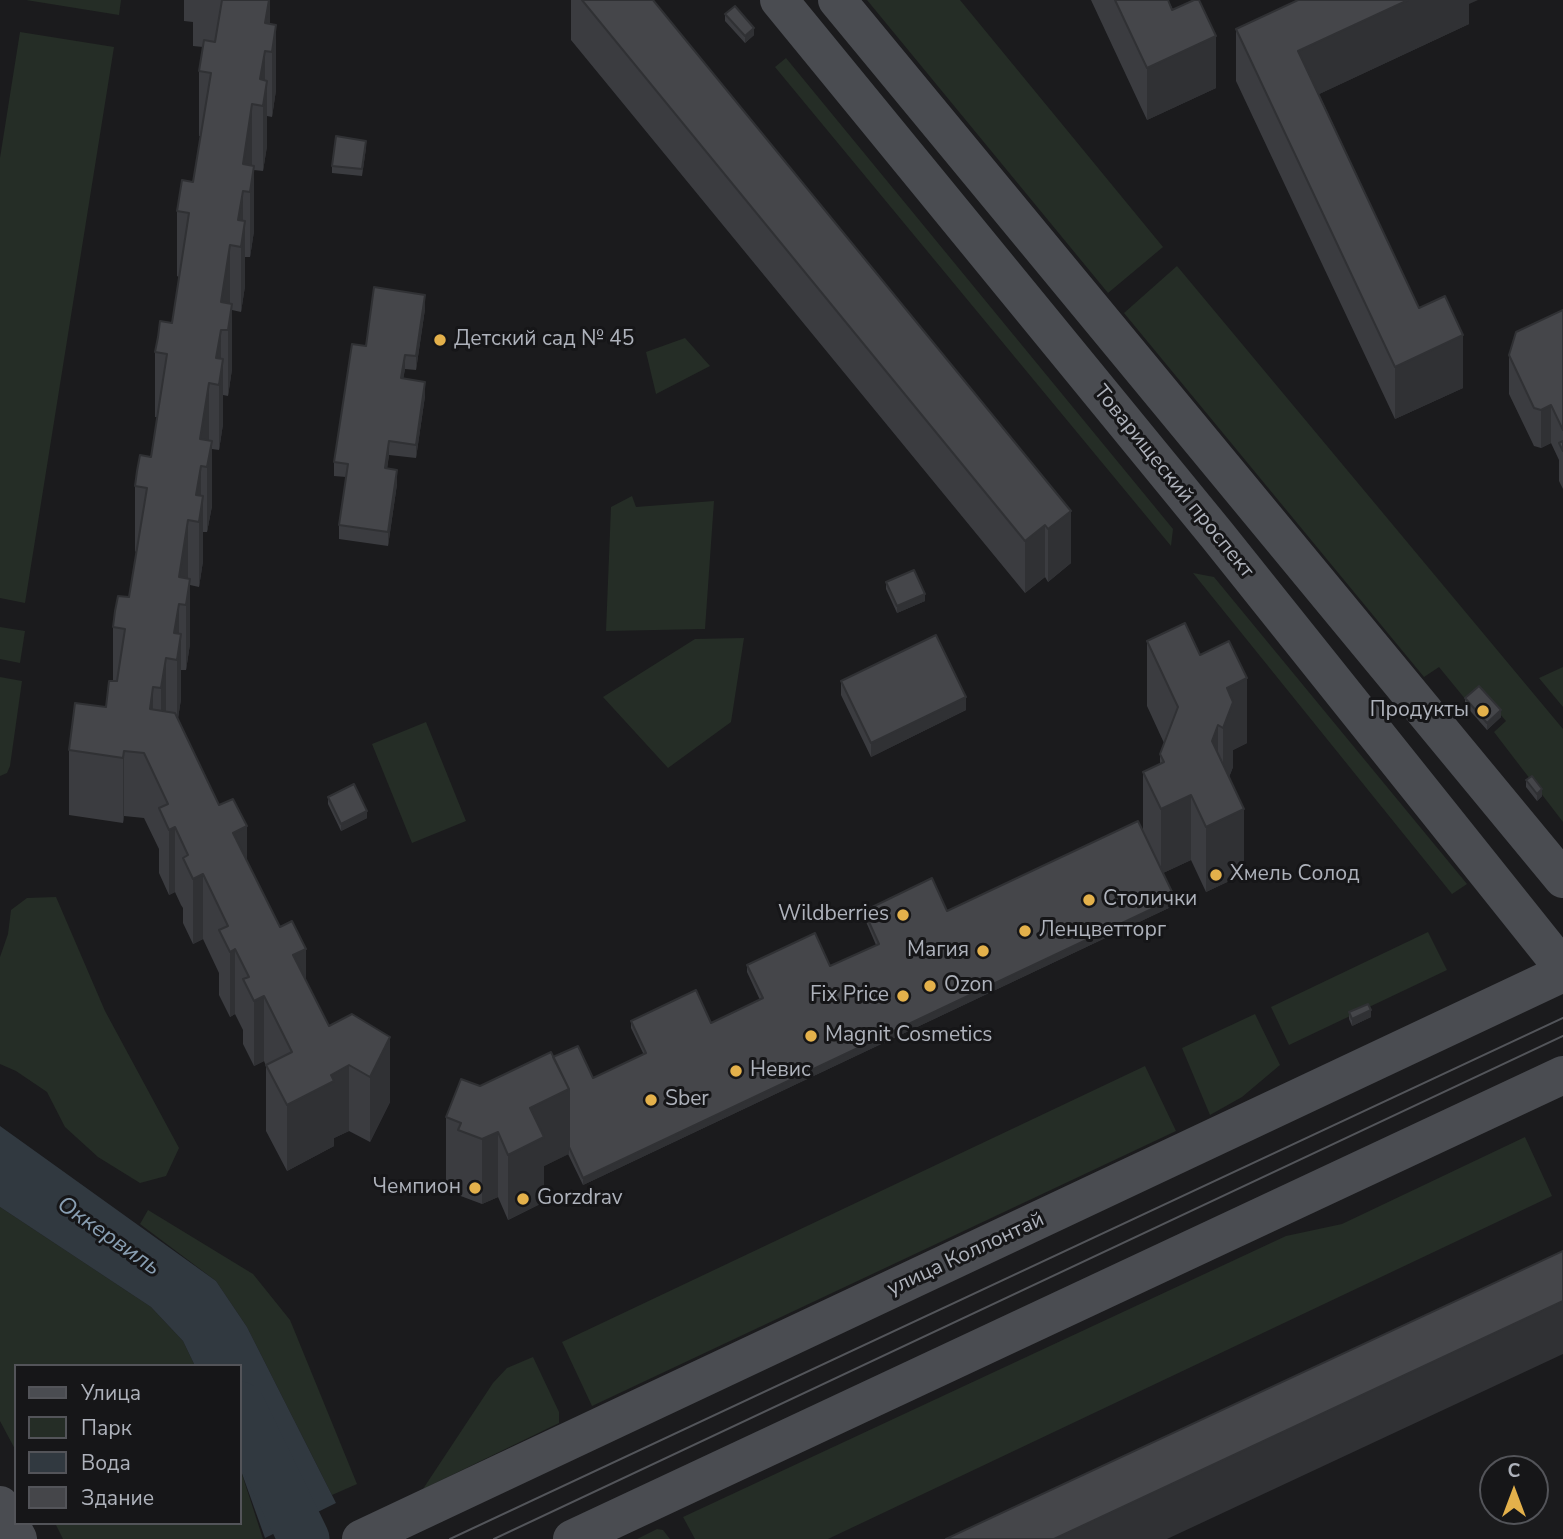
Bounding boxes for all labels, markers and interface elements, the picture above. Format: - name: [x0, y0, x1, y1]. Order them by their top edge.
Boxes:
- place label: Детский сад № 45: [454, 327, 634, 353]
- marker: Детский сад № 45: [432, 332, 448, 348]
- street label: Товарищеский проспект: [1088, 381, 1258, 583]
- place label: Продукты: [1370, 698, 1469, 724]
- marker: Продукты: [1475, 703, 1491, 719]
- place label: Хмель Солод: [1230, 862, 1360, 888]
- marker: Хмель Солод: [1208, 867, 1224, 883]
- place label: Столички: [1103, 887, 1197, 913]
- marker: Столички: [1081, 892, 1097, 908]
- place label: Wildberries: [778, 902, 889, 928]
- marker: Wildberries: [895, 907, 911, 923]
- place label: Ленцветторг: [1039, 918, 1166, 944]
- marker: Ленцветторг: [1017, 923, 1033, 939]
- place label: Магия: [907, 938, 969, 964]
- marker: Магия: [975, 943, 991, 959]
- place label: Ozon: [944, 973, 993, 999]
- marker: Ozon: [922, 978, 938, 994]
- place label: Fix Price: [810, 983, 889, 1009]
- marker: Fix Price: [895, 988, 911, 1004]
- place label: Magnit Cosmetics: [825, 1023, 992, 1049]
- marker: Magnit Cosmetics: [803, 1028, 819, 1044]
- place label: Невис: [750, 1058, 811, 1084]
- marker: Невис: [728, 1063, 744, 1079]
- place label: Sber: [665, 1087, 709, 1113]
- marker: Sber: [643, 1092, 659, 1108]
- place label: Чемпион: [373, 1175, 461, 1201]
- marker: Чемпион: [467, 1180, 483, 1196]
- place label: Gorzdrav: [537, 1186, 622, 1212]
- water label: Оккервиль: [51, 1191, 165, 1283]
- marker: Gorzdrav: [515, 1191, 531, 1207]
- street label: улица Коллонтай: [884, 1208, 1048, 1302]
- legend: [14, 1364, 242, 1525]
- text: Улица: [81, 1379, 141, 1407]
- text: Парк: [81, 1414, 132, 1442]
- text: Вода: [81, 1449, 131, 1477]
- north arrow: [1479, 1455, 1549, 1525]
- text: С: [1508, 1458, 1520, 1484]
- text: Здание: [81, 1484, 154, 1512]

